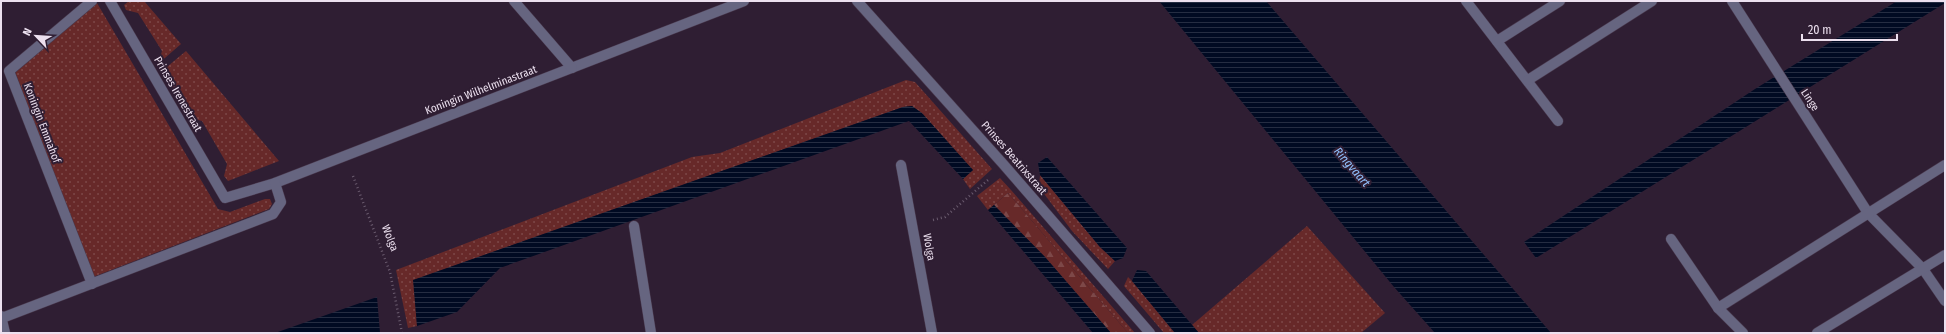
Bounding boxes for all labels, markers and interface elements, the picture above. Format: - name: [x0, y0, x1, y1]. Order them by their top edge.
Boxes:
- north arrow: [16, 16, 56, 56]
- scale bar: [1802, 16, 1897, 42]
- text: 20 m: [1808, 23, 1832, 37]
- text: N: [20, 26, 35, 38]
- street label: Prinses Irenestraat: [151, 54, 205, 134]
- street label: Koningin Wilhelminastraat: [423, 63, 539, 117]
- street label: Koningin Emmahof: [21, 81, 63, 165]
- street label: Linge: [1798, 86, 1822, 114]
- street label: Prinses Beatrixstraat: [979, 119, 1050, 198]
- water label: Ringvaart: [1331, 144, 1373, 190]
- street label: Wolga: [379, 223, 401, 253]
- street label: Wolga: [920, 232, 938, 262]

